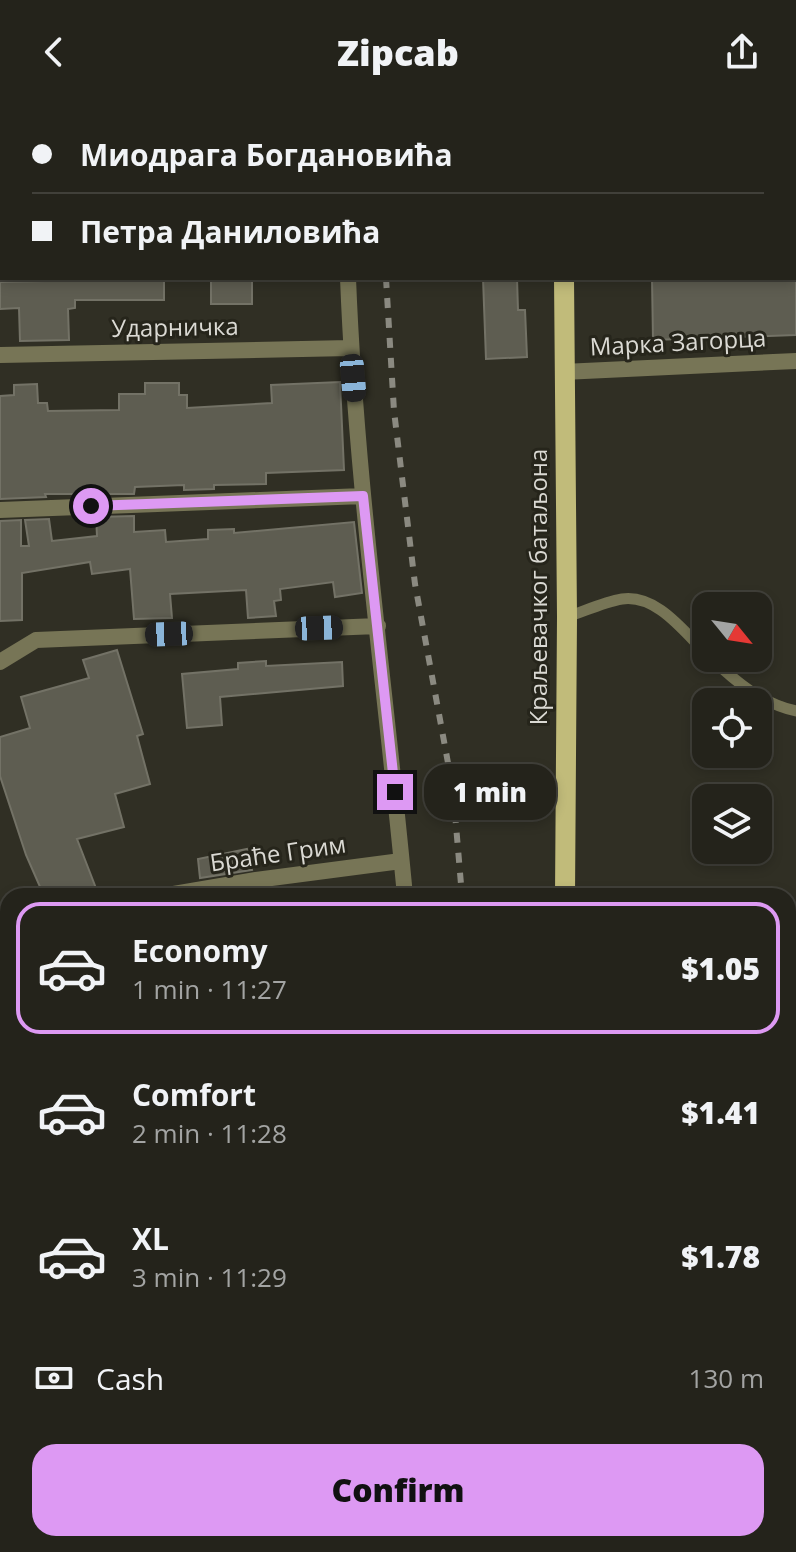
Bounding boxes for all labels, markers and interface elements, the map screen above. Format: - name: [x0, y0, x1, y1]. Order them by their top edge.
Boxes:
- text: Zipcab: [337, 28, 459, 77]
- icon: back: [32, 30, 76, 74]
- icon: share: [720, 30, 764, 74]
- text: Миодрага Богдановића: [80, 134, 453, 175]
- text: Петра Даниловића: [80, 211, 380, 252]
- street label: Ударничка: [111, 309, 239, 344]
- street label: Марка Загорца: [589, 320, 767, 363]
- car: [339, 353, 367, 403]
- street label: Краљевачког батаљона: [521, 449, 554, 725]
- route start: [73, 488, 109, 524]
- north arrow: [692, 592, 772, 672]
- map controls: [692, 592, 772, 864]
- car: [295, 615, 343, 641]
- car: [145, 621, 193, 647]
- button: locate: [692, 688, 772, 768]
- callout: 1 min: [423, 764, 555, 820]
- route end: [377, 774, 413, 810]
- text: 1 min: [453, 774, 527, 810]
- button: layers: [692, 784, 772, 864]
- street label: Браће Грим: [208, 827, 348, 878]
- text: Economy: [132, 930, 268, 971]
- icon: car: [36, 932, 108, 1004]
- text: $1.05: [681, 948, 760, 989]
- text: 1 min · 11:27: [132, 971, 287, 1007]
- text: Comfort: [132, 1074, 256, 1115]
- icon: car: [36, 1076, 108, 1148]
- text: $1.41: [681, 1092, 760, 1133]
- text: 2 min · 11:28: [132, 1115, 287, 1151]
- text: XL: [132, 1218, 169, 1259]
- icon: car: [36, 1220, 108, 1292]
- text: $1.78: [681, 1236, 760, 1277]
- text: 3 min · 11:29: [132, 1259, 287, 1295]
- icon: cash: [32, 1356, 76, 1400]
- text: Cash: [96, 1358, 164, 1399]
- text: 130 m: [689, 1360, 764, 1396]
- button: Confirm: [32, 1444, 764, 1536]

